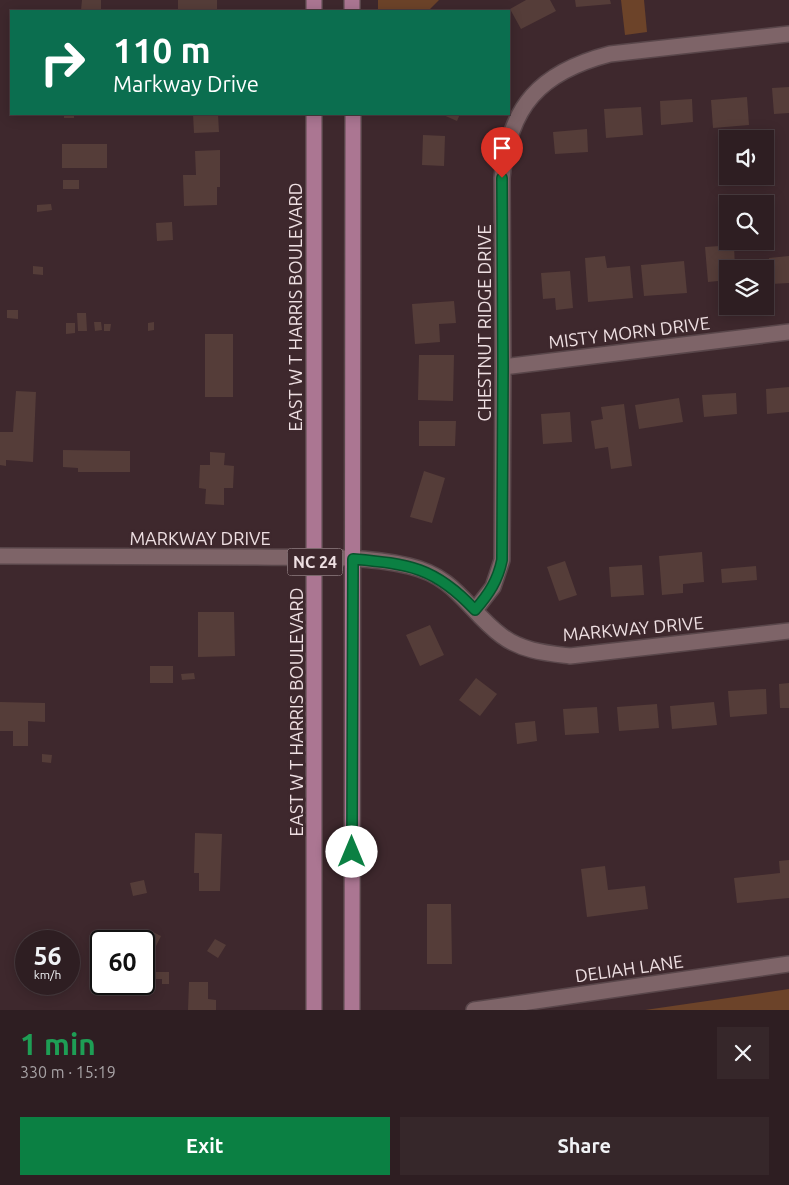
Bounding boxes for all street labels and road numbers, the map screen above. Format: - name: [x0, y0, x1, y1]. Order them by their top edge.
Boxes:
- street label: EAST W T HARRIS BOULEVARD: [285, 183, 305, 431]
- street label: CHESTNUT RIDGE DRIVE: [474, 224, 494, 422]
- street label: MISTY MORN DRIVE: [547, 312, 711, 352]
- street label: MARKWAY DRIVE: [129, 528, 271, 548]
- road number: NC 24: [288, 548, 342, 576]
- street label: EAST W T HARRIS BOULEVARD: [286, 588, 306, 836]
- street label: MARKWAY DRIVE: [562, 612, 704, 644]
- street label: DELIAH LANE: [574, 950, 684, 986]

